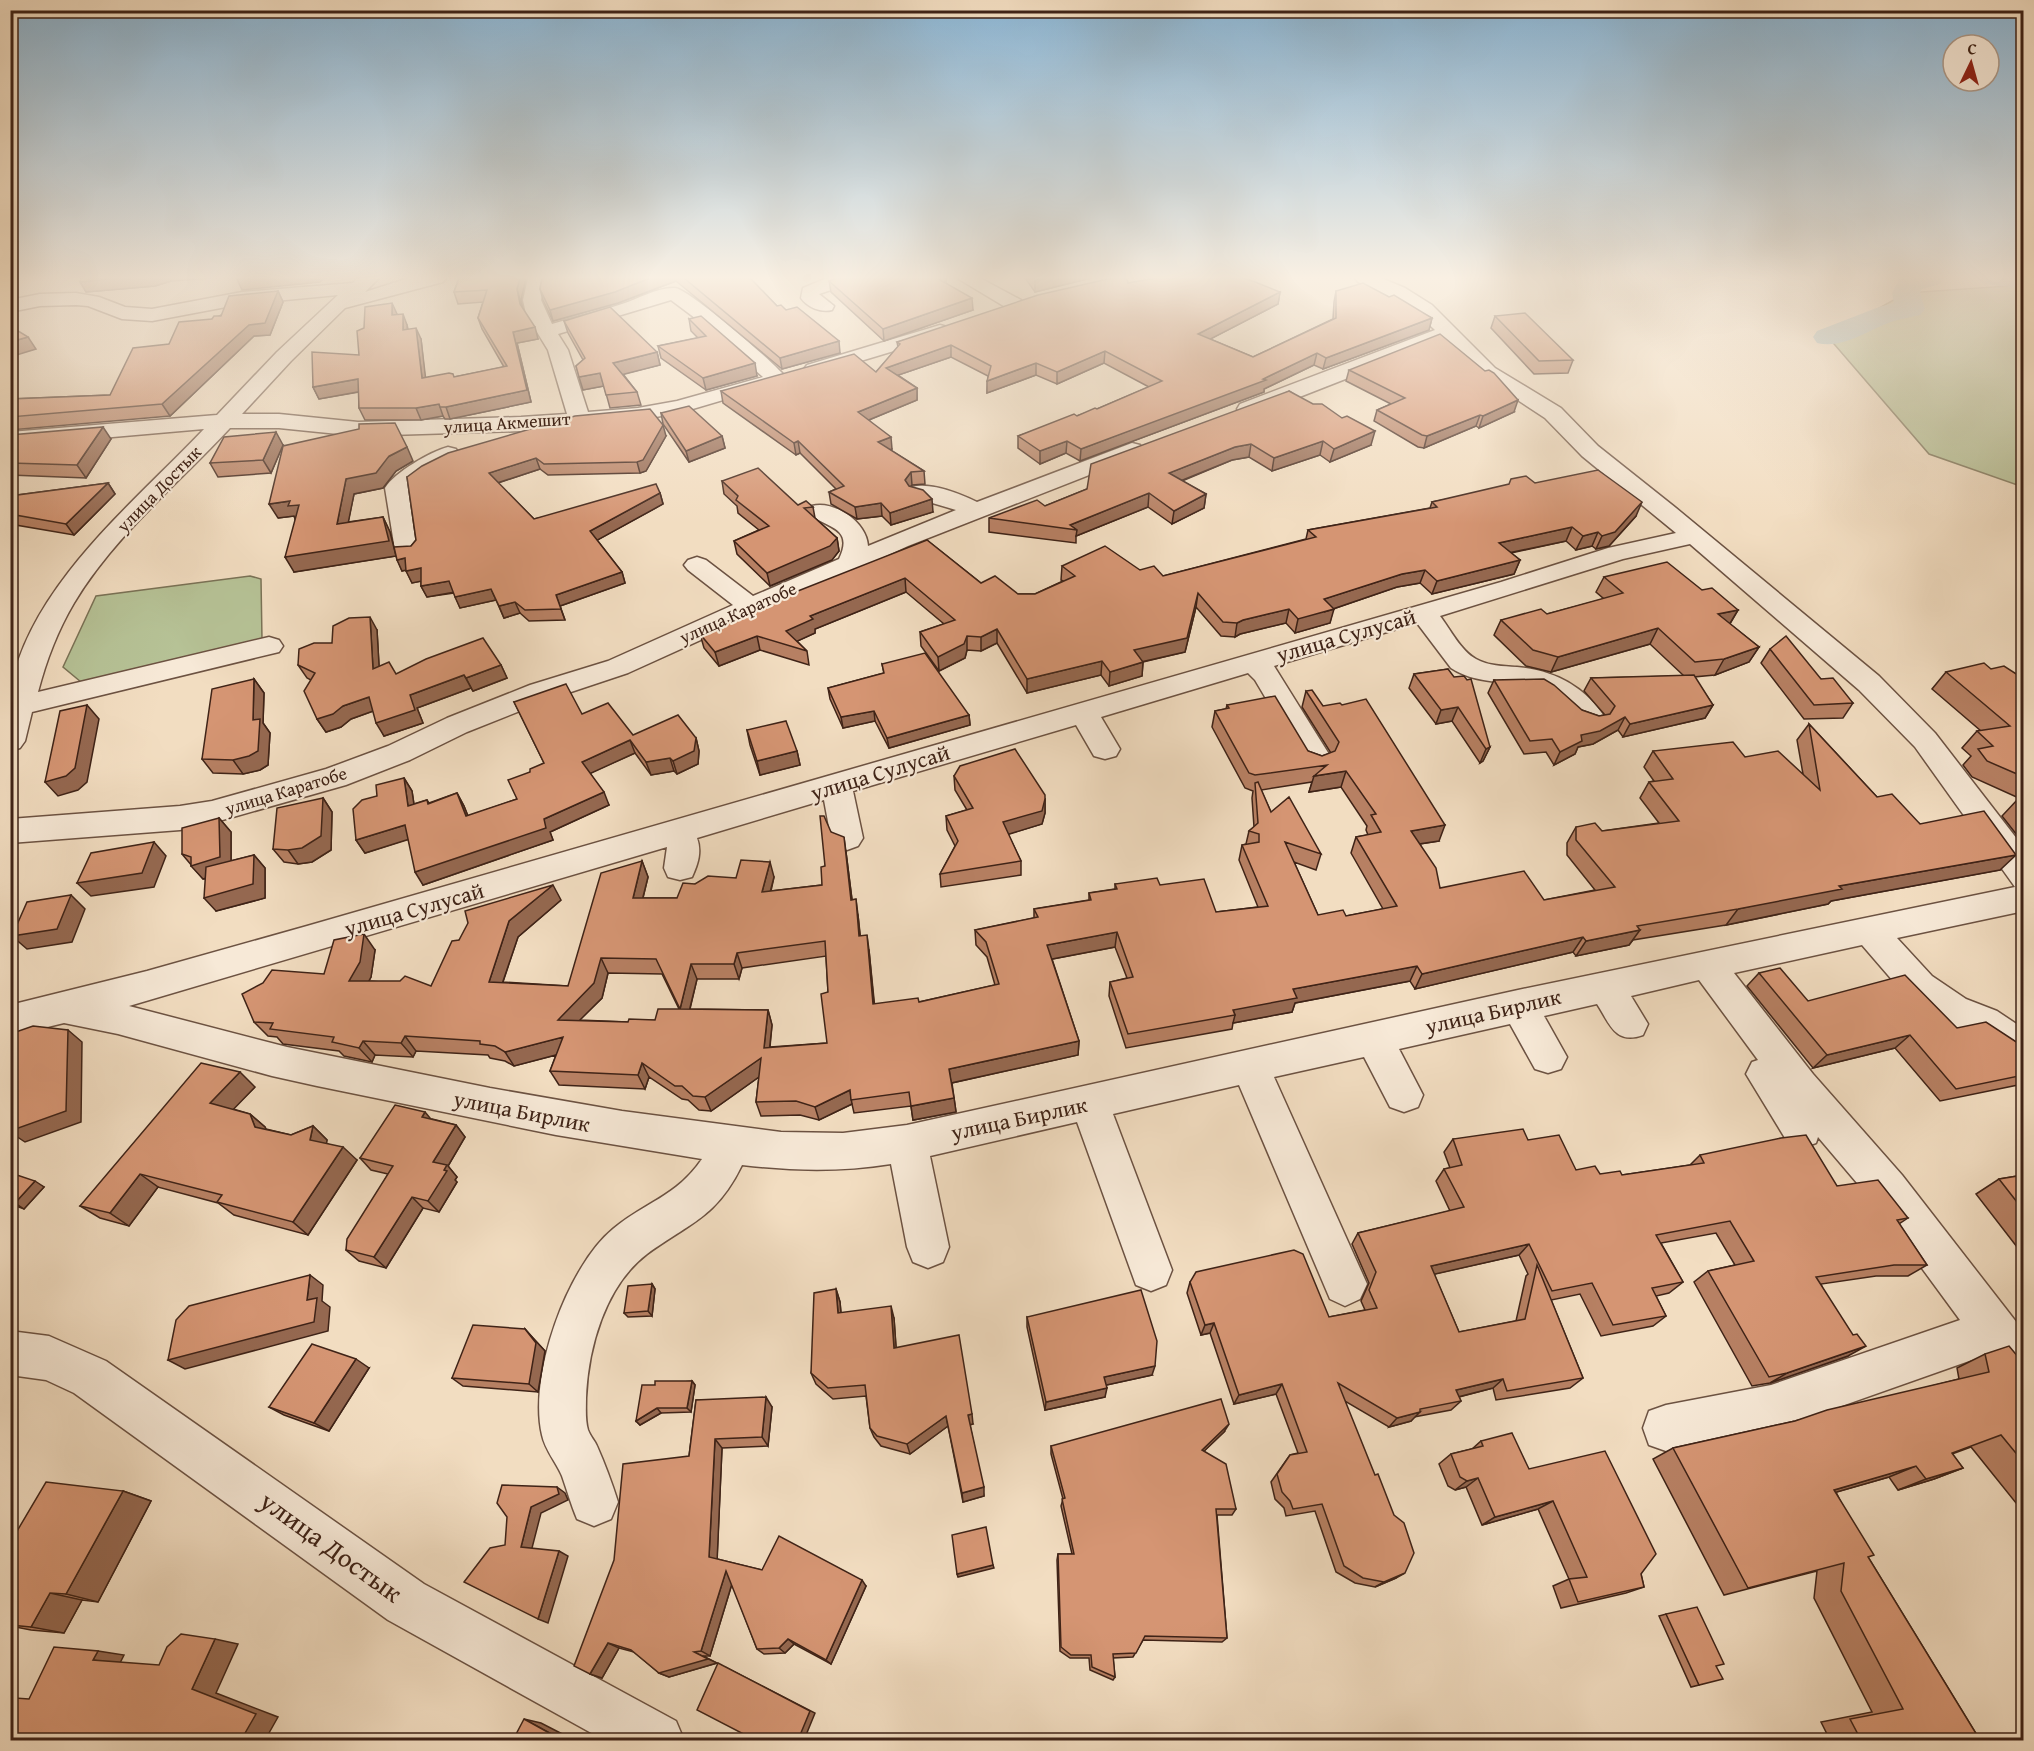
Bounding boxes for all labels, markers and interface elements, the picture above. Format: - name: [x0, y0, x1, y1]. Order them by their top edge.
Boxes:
- north arrow: [1941, 33, 2001, 93]
- text: С: [1967, 36, 1978, 60]
- street label: улица Акмешит: [442, 405, 572, 440]
- street label: улица Достык: [109, 439, 208, 539]
- street label: улица Каратобе: [674, 575, 801, 651]
- street label: улица Сулусай: [1271, 600, 1420, 671]
- street label: улица Сулусай: [806, 736, 954, 809]
- street label: улица Каратобе: [221, 759, 350, 822]
- street label: улица Сулусай: [339, 874, 488, 945]
- street label: улица Бирлик: [1421, 980, 1564, 1042]
- street label: улица Бирлик: [450, 1082, 593, 1140]
- street label: улица Бирлик: [947, 1088, 1090, 1148]
- street label: улица Достык: [251, 1480, 412, 1612]

